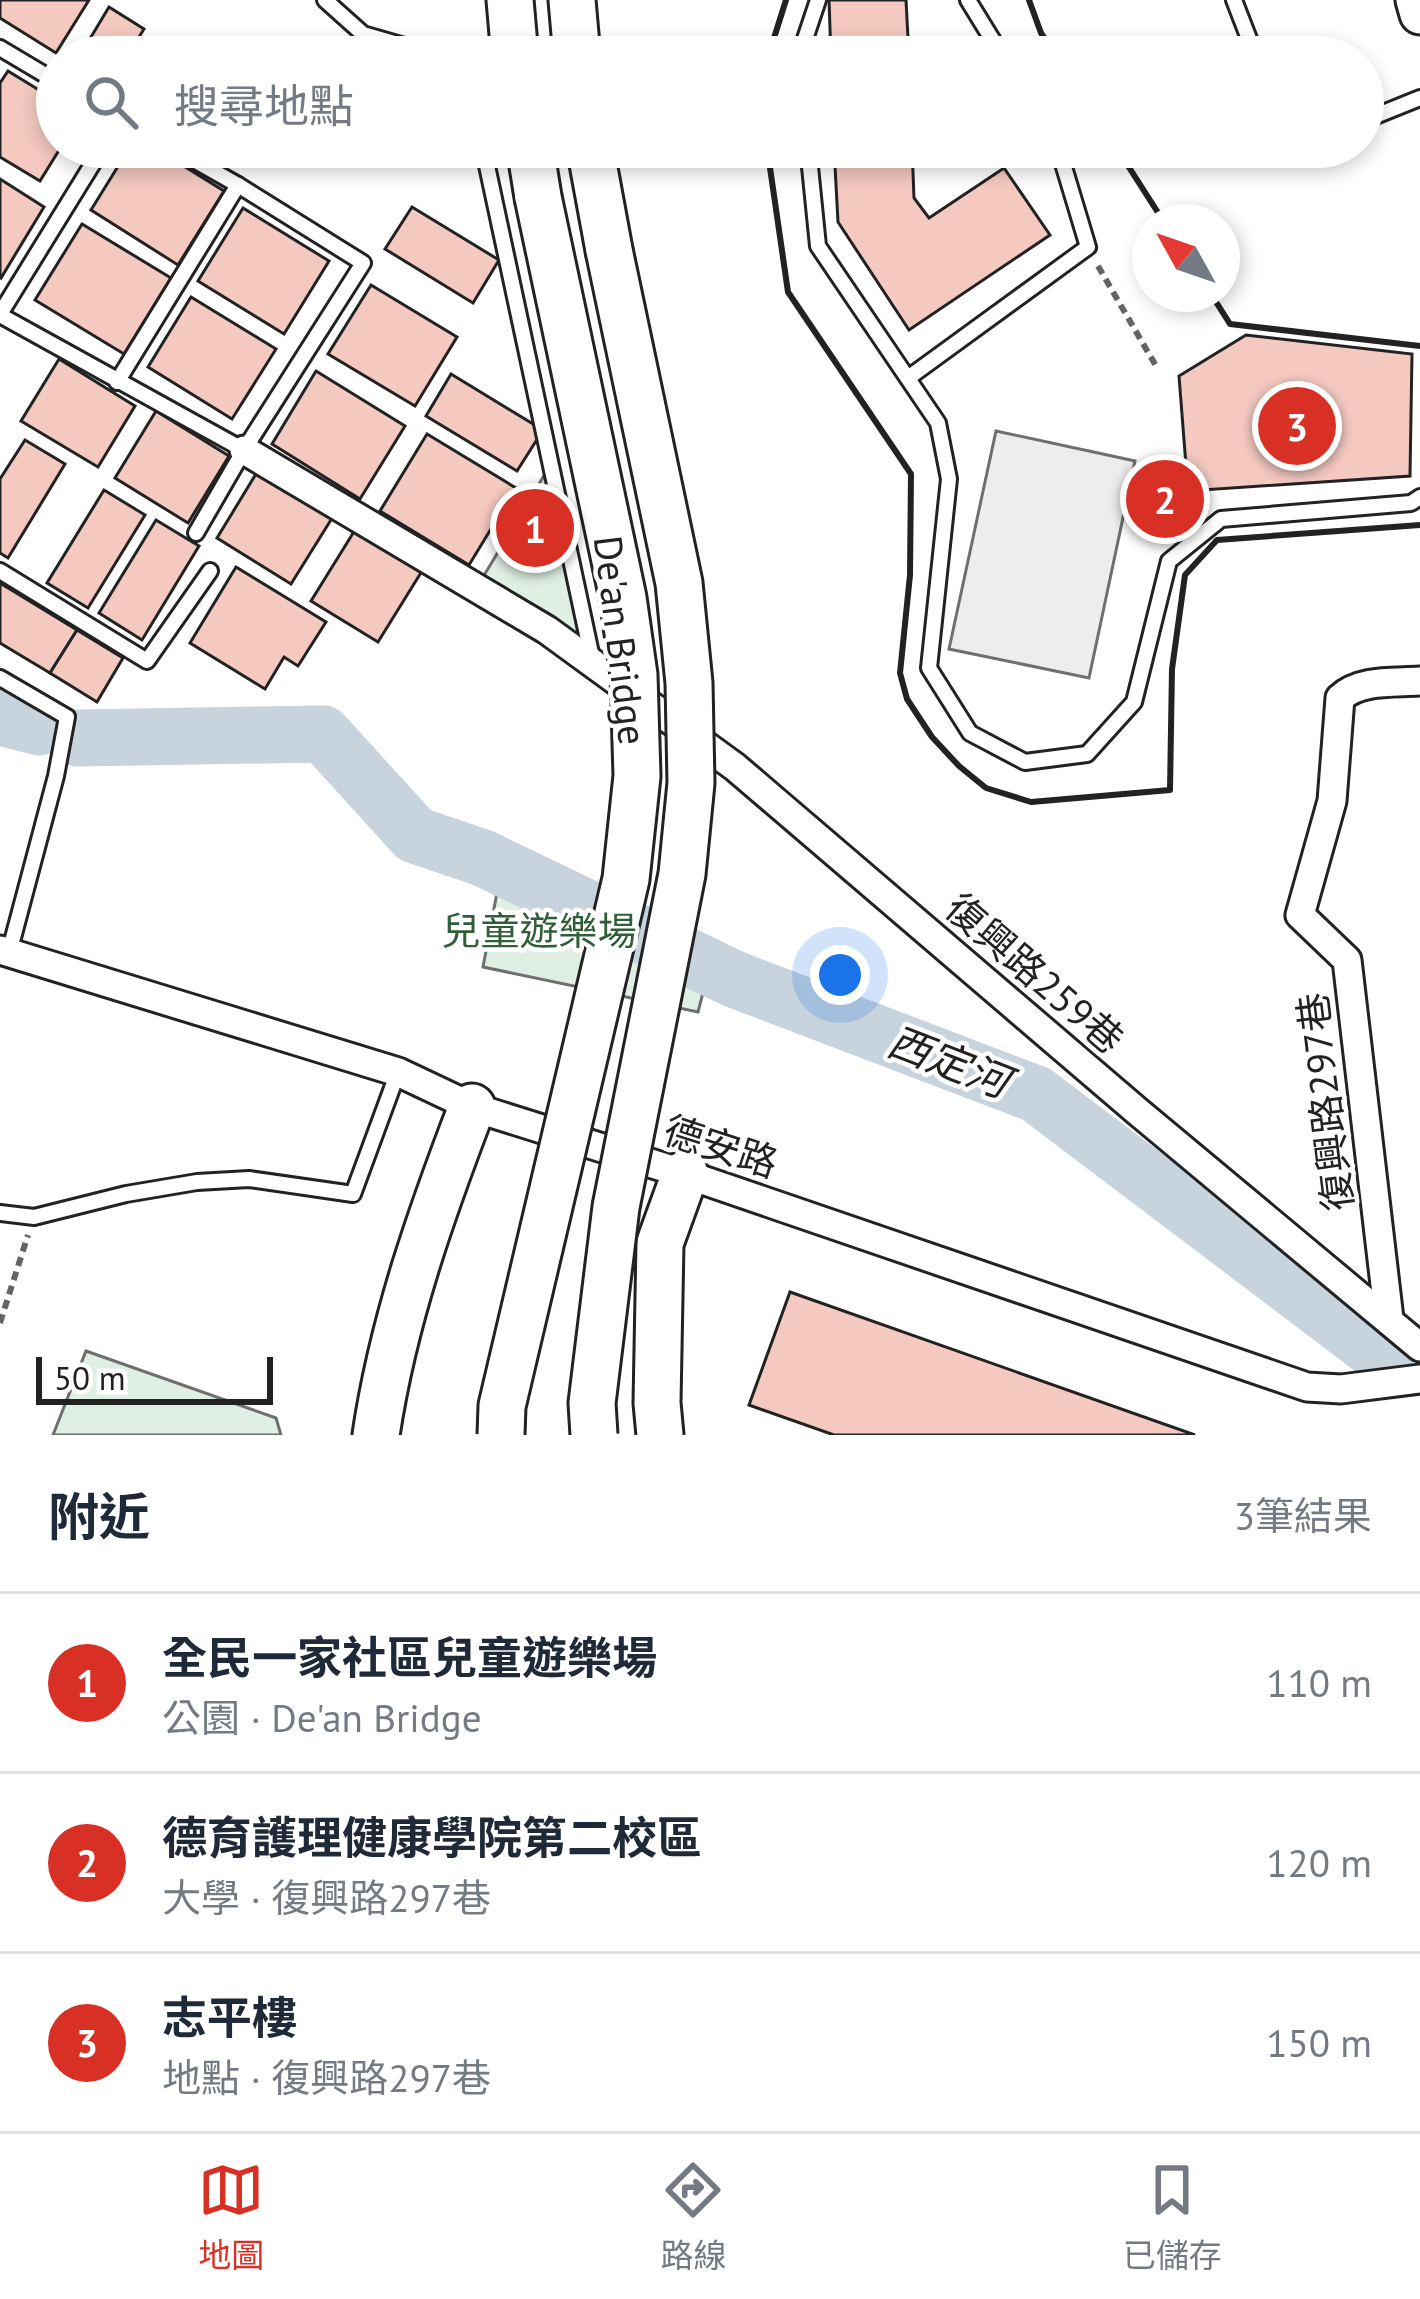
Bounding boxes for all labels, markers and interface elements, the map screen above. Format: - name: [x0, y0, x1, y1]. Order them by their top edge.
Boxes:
- search box: [36, 36, 1384, 168]
- icon: search: [78, 69, 144, 135]
- text: 搜尋地點: [174, 76, 354, 134]
- north arrow: [1132, 204, 1240, 312]
- pin: 3: [1258, 381, 1336, 471]
- pin: 2: [1126, 454, 1204, 544]
- pin: 1: [496, 483, 574, 573]
- street label: De'an Bridge: [583, 533, 659, 747]
- street label: 復興路259巷: [935, 882, 1135, 1064]
- park label: 兒童遊樂場: [441, 905, 637, 956]
- your location: [810, 945, 870, 1005]
- street label: 復興路297巷: [1286, 990, 1364, 1214]
- water label: 西定河: [880, 1013, 1024, 1112]
- street label: 德安路: [657, 1104, 785, 1188]
- scale bar: [36, 1351, 273, 1404]
- text: 50 m: [54, 1356, 126, 1399]
- text: 附近: [48, 1483, 150, 1549]
- text: 3筆結果: [1234, 1490, 1372, 1541]
- text: 全民一家社區兒童遊樂場: [162, 1628, 657, 1686]
- text: 1: [76, 1657, 98, 1708]
- text: 110 m: [1266, 1657, 1372, 1708]
- text: 公園 · De'an Bridge: [162, 1692, 482, 1743]
- text: 德育護理健康學院第二校區: [162, 1808, 702, 1866]
- text: 2: [76, 1837, 98, 1888]
- text: 120 m: [1266, 1837, 1372, 1888]
- text: 大學 · 復興路297巷: [162, 1872, 491, 1923]
- text: 志平樓: [162, 1988, 297, 2046]
- text: 3: [76, 2017, 98, 2068]
- text: 150 m: [1266, 2017, 1372, 2068]
- text: 地點 · 復興路297巷: [162, 2052, 491, 2103]
- tab: 地圖: [198, 2157, 264, 2277]
- tab: 路線: [660, 2157, 726, 2277]
- tab: 已儲存: [1123, 2157, 1222, 2277]

